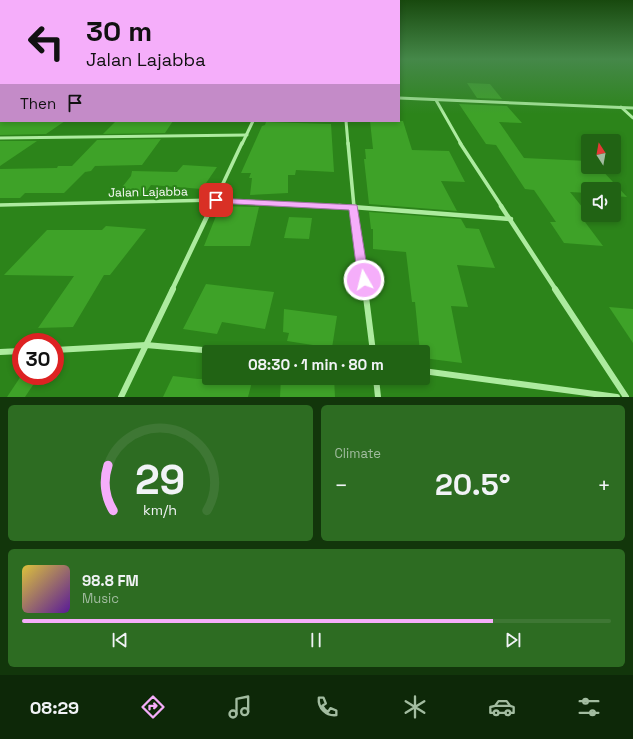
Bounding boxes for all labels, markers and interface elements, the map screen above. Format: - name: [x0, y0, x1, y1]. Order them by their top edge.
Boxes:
- text: 30 m: [86, 13, 152, 49]
- icon: left: [20, 16, 72, 68]
- text: Jalan Lajabba: [86, 48, 206, 71]
- icon: arrive: [64, 92, 86, 114]
- text: Then: [20, 94, 56, 113]
- north arrow: [581, 134, 621, 174]
- map controls: [581, 134, 621, 222]
- button: sound: [581, 182, 621, 222]
- street label: Jalan Lajabba: [108, 183, 188, 201]
- pin: [199, 183, 233, 217]
- icon: arrive: [205, 189, 227, 211]
- position arrow: [343, 259, 385, 301]
- speed limit sign: 30: [12, 333, 64, 385]
- text: 08:30 · 1 min · 80 m: [248, 355, 384, 374]
- text: Climate: [335, 445, 381, 462]
- text: 29: [135, 453, 185, 506]
- text: 20.5°: [435, 465, 511, 504]
- text: −: [335, 471, 348, 499]
- text: +: [597, 471, 611, 499]
- text: km/h: [143, 501, 177, 519]
- text: 98.8 FM: [82, 571, 139, 590]
- text: Music: [82, 590, 119, 607]
- icon: previous: [109, 629, 131, 651]
- icon: pause: [305, 629, 327, 651]
- icon: next: [502, 629, 524, 651]
- icon: directions: [139, 693, 167, 721]
- icon: music: [226, 693, 254, 721]
- icon: phone: [313, 693, 341, 721]
- icon: climate: [401, 693, 429, 721]
- icon: car: [488, 693, 516, 721]
- icon: filters: [575, 693, 603, 721]
- text: 08:29: [30, 696, 79, 719]

